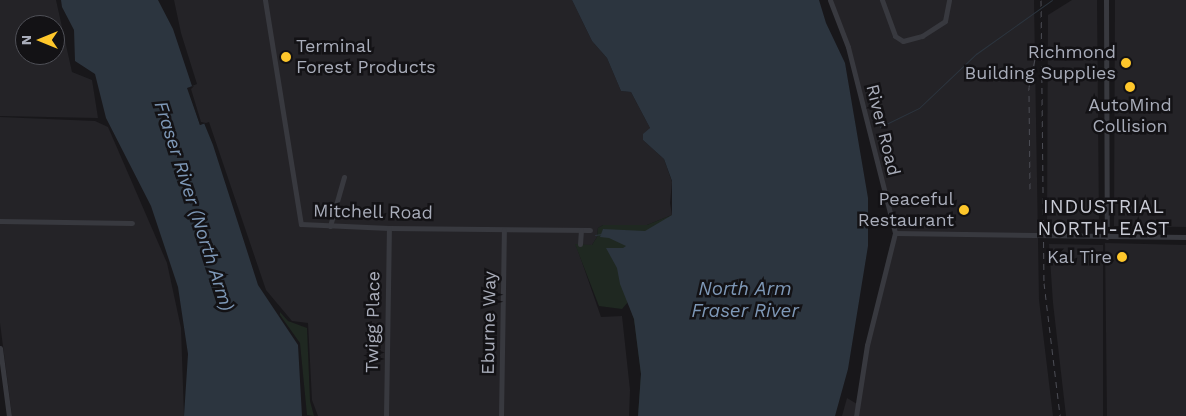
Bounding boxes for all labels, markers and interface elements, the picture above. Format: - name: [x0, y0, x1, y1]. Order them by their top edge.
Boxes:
- north arrow: [15, 15, 65, 65]
- text: N: [18, 35, 34, 45]
- place label: Terminal Forest Products: [296, 36, 436, 78]
- place label: Richmond Building Supplies: [965, 42, 1116, 84]
- marker: Terminal Forest Products: [280, 51, 292, 63]
- marker: Richmond Building Supplies: [1120, 57, 1132, 69]
- marker: AutoMind Collision: [1124, 81, 1136, 93]
- street label: River Road: [861, 82, 905, 178]
- place label: AutoMind Collision: [1088, 95, 1172, 138]
- water label: Fraser River (North Arm): [149, 97, 239, 315]
- place label: Peaceful Restaurant: [858, 189, 954, 232]
- district label: INDUSTRIAL NORTH-EAST: [1036, 196, 1172, 240]
- street label: Mitchell Road: [313, 200, 433, 224]
- marker: Peaceful Restaurant: [958, 204, 970, 216]
- place label: Kal Tire: [1046, 246, 1112, 268]
- marker: Kal Tire: [1116, 251, 1128, 263]
- street label: Twigg Place: [361, 271, 385, 373]
- street label: Eburne Way: [477, 271, 501, 375]
- water label: North Arm Fraser River: [691, 278, 799, 322]

